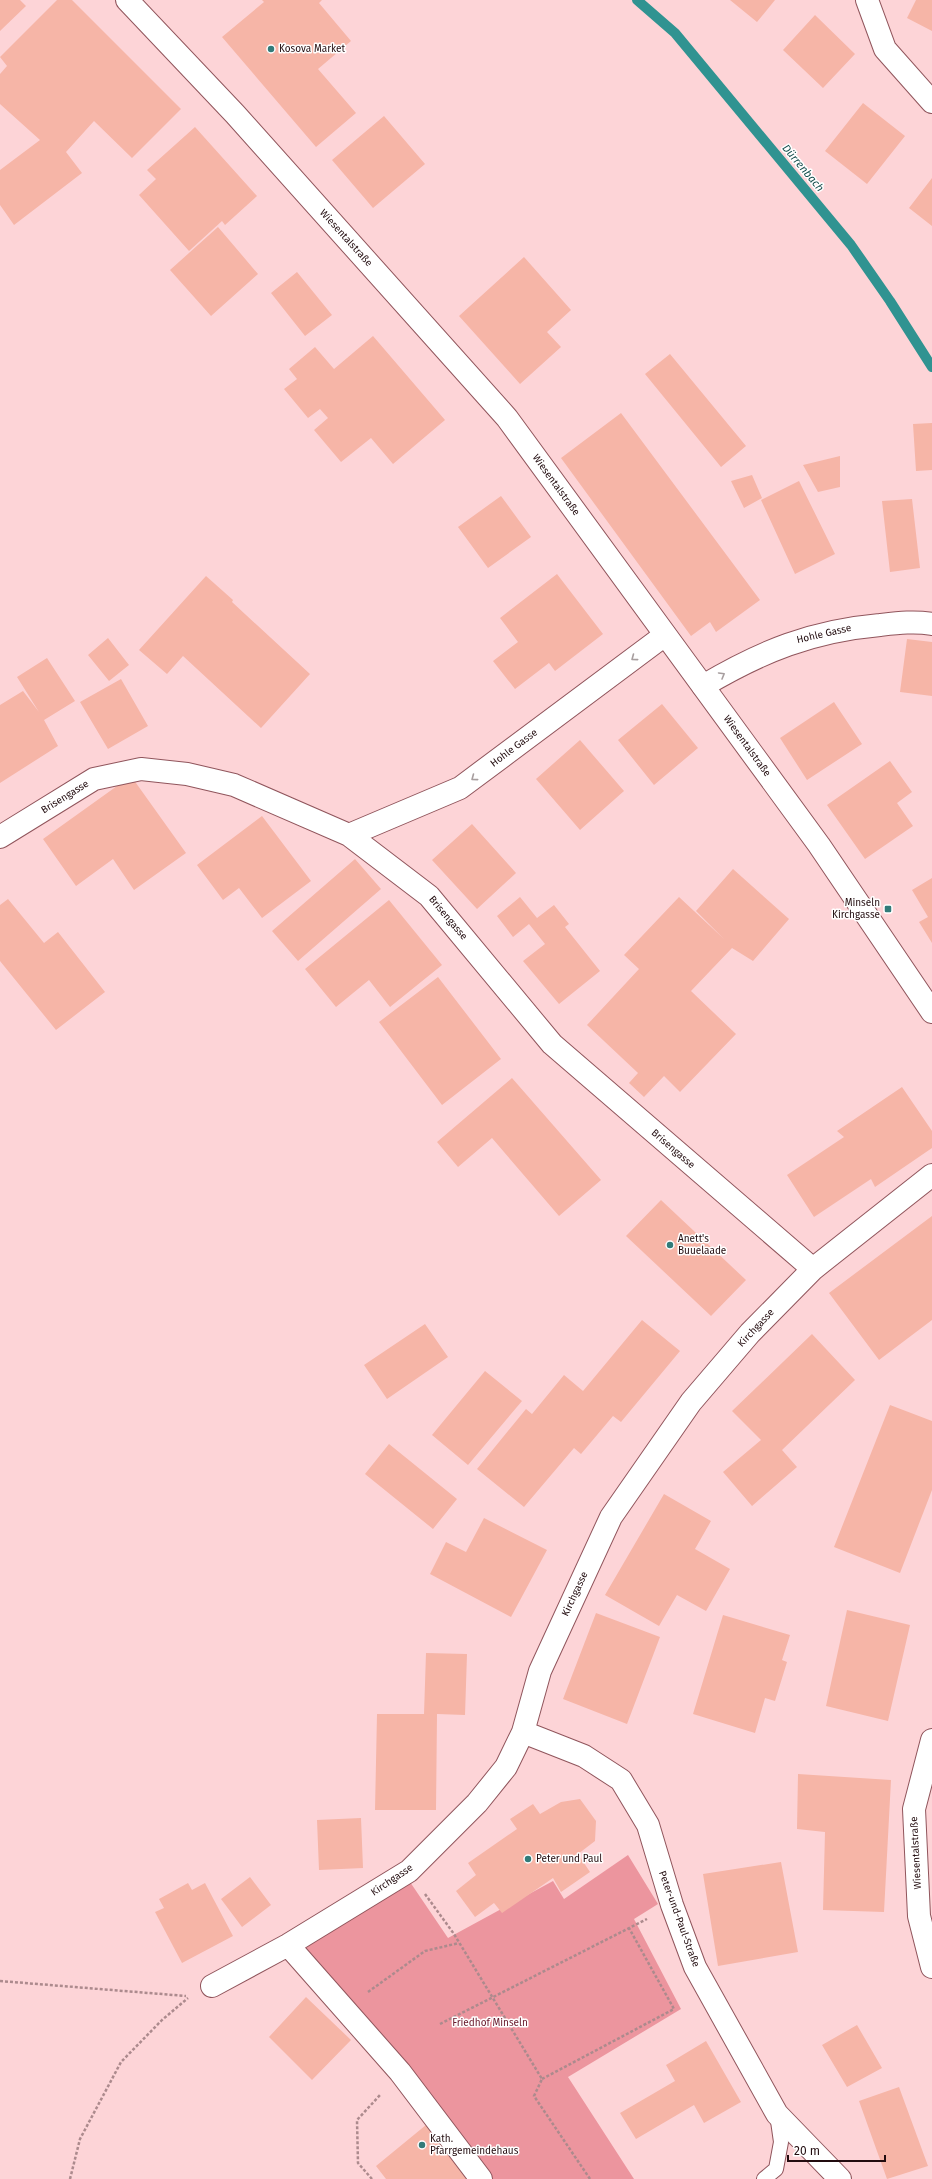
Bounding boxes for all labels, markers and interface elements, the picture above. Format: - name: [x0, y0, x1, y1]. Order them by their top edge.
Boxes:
- place label: Kosova Market: [279, 43, 345, 55]
- marker: Kosova Market: [266, 44, 276, 54]
- water label: Dürrenbach: [779, 142, 827, 194]
- street label: Wiesentalstraße: [317, 207, 375, 269]
- street label: Wiesentalstraße: [530, 452, 582, 518]
- street label: Hohle Gasse: [795, 622, 853, 646]
- one-way arrow: [631, 653, 638, 661]
- one-way arrow: [718, 672, 725, 679]
- street label: Wiesentalstraße: [721, 713, 773, 779]
- street label: Hohle Gasse: [488, 726, 540, 770]
- one-way arrow: [471, 773, 478, 781]
- street label: Brisengasse: [39, 778, 91, 816]
- street label: Brisengasse: [426, 894, 470, 942]
- place label: Minseln Kirchgasse: [832, 897, 880, 921]
- marker: Minseln Kirchgasse: [883, 904, 893, 914]
- street label: Brisengasse: [649, 1127, 697, 1171]
- place label: Anett's Buuelaade: [678, 1233, 726, 1257]
- marker: Anett's Buuelaade: [665, 1240, 675, 1250]
- street label: Kirchgasse: [735, 1306, 777, 1350]
- street label: Kirchgasse: [559, 1570, 591, 1618]
- street label: Wiesentalstraße: [908, 1816, 924, 1890]
- place label: Peter und Paul: [536, 1853, 602, 1865]
- marker: Peter und Paul: [523, 1854, 533, 1864]
- street label: Kirchgasse: [369, 1862, 415, 1898]
- street label: Peter-und-Paul-Straße: [656, 1869, 702, 1969]
- park label: Friedhof Minseln: [452, 2017, 528, 2029]
- place label: Kath. Pfarrgemeindehaus: [430, 2133, 519, 2157]
- scale bar: [788, 2137, 885, 2163]
- marker: Kath. Pfarrgemeindehaus: [417, 2140, 427, 2150]
- text: 20 m: [794, 2144, 820, 2158]

